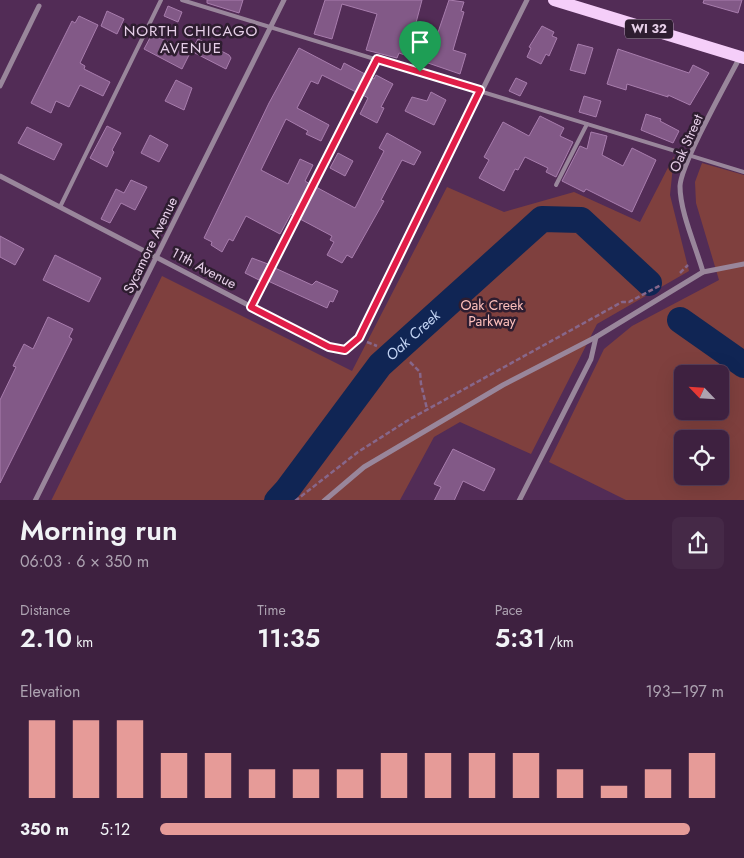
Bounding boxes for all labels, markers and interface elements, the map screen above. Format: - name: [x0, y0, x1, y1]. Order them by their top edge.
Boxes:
- district label: NORTH CHICAGO AVENUE: [124, 20, 258, 59]
- road number: WI 32: [625, 20, 673, 38]
- pin: [399, 21, 441, 72]
- icon: arrive: [406, 28, 434, 56]
- street label: Oak Street: [664, 110, 708, 175]
- street label: Sycamore Avenue: [118, 193, 182, 297]
- street label: 11th Avenue: [168, 242, 240, 294]
- park label: Oak Creek Parkway: [461, 295, 524, 331]
- water label: Oak Creek: [381, 304, 446, 366]
- north arrow: [674, 365, 729, 420]
- map controls: [674, 365, 729, 485]
- button: locate: [674, 430, 729, 485]
- text: Morning run: [20, 510, 178, 551]
- button: share: [672, 517, 724, 569]
- text: 06:03 · 6 × 350 m: [20, 550, 149, 573]
- text: Distance: [20, 600, 70, 620]
- text: Time: [257, 600, 286, 620]
- text: Pace: [495, 600, 523, 620]
- text: 2.10: [20, 620, 72, 656]
- text: 11:35: [257, 620, 320, 656]
- text: 5:31: [495, 620, 545, 656]
- text: km: [72, 632, 93, 652]
- text: /km: [545, 632, 574, 652]
- text: Elevation: [20, 680, 80, 703]
- text: 193–197 m: [645, 680, 724, 703]
- text: 350 m: [20, 818, 69, 841]
- text: 5:12: [100, 818, 130, 841]

